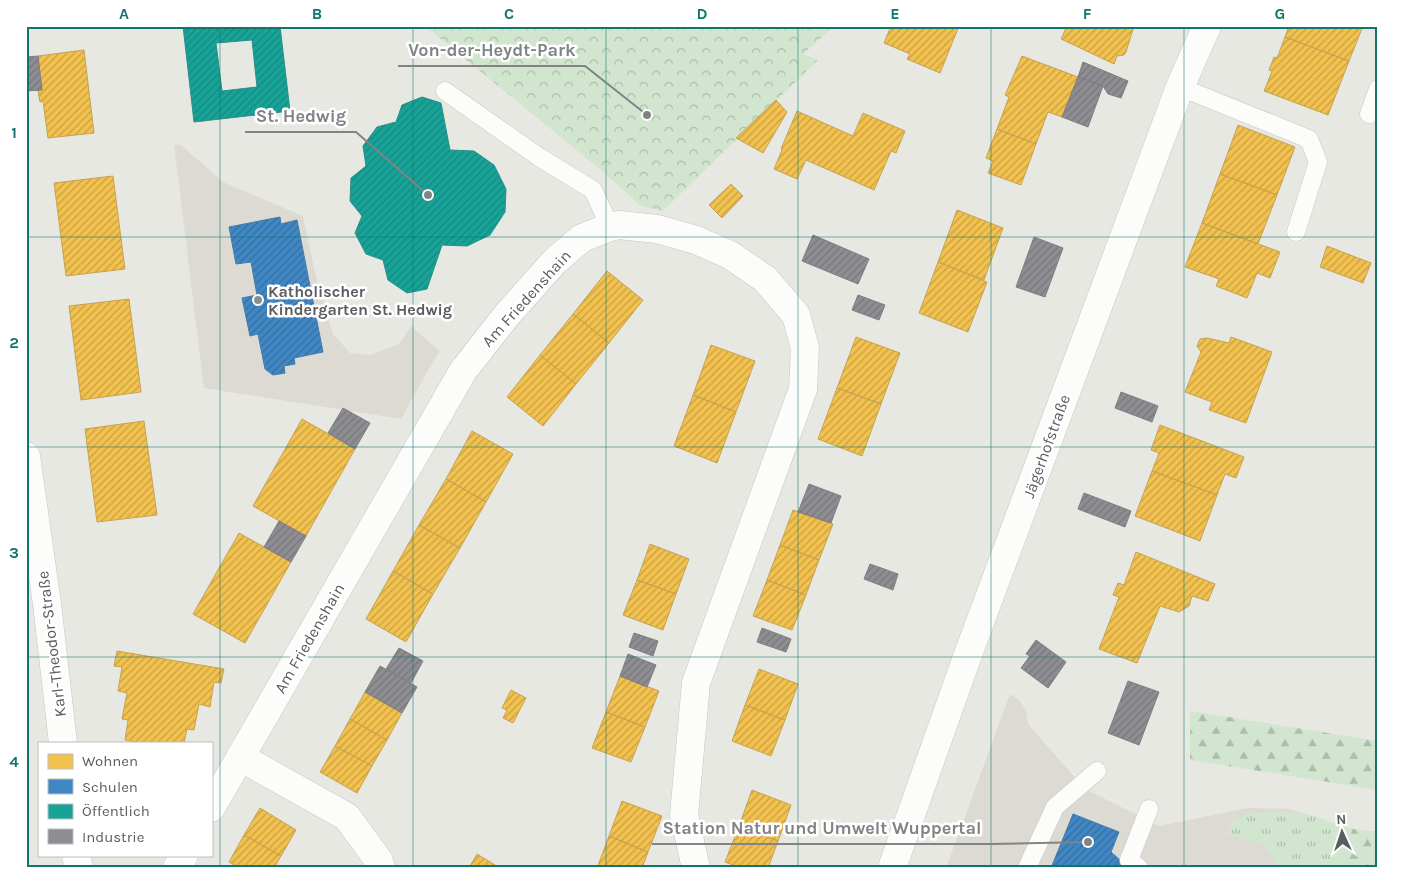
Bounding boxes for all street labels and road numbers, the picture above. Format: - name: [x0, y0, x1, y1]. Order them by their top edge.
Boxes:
- street label: Am Friedenshain: [478, 246, 575, 351]
- street label: Jägerhofstraße: [1019, 392, 1074, 501]
- street label: Karl-Theodor-Straße: [33, 570, 70, 718]
- street label: Am Friedenshain: [270, 580, 349, 697]

